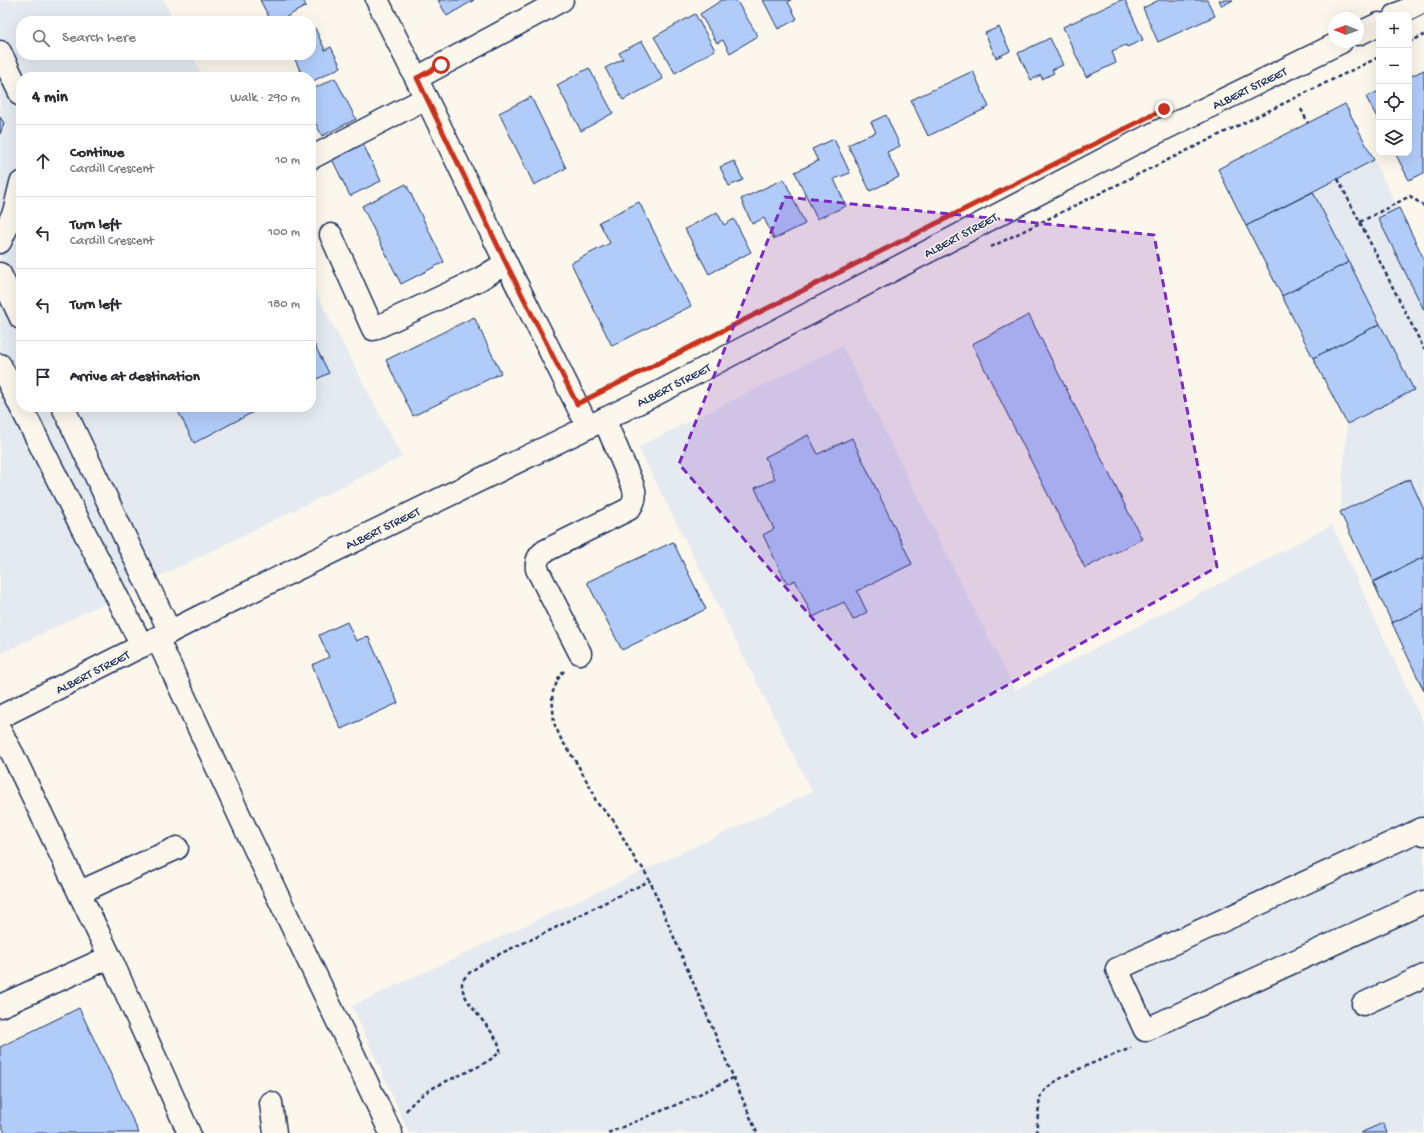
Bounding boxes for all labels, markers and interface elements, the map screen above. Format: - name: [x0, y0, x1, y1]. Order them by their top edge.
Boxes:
- north arrow: [1328, 12, 1364, 48]
- map controls: [1376, 12, 1412, 156]
- button: +: [1376, 12, 1412, 48]
- search box: [16, 16, 316, 60]
- icon: search: [30, 27, 52, 49]
- text: Search here: [62, 29, 136, 47]
- button: −: [1376, 48, 1412, 84]
- route start: [432, 56, 450, 74]
- street label: ALBERT STREET: [1210, 64, 1291, 114]
- button: locate: [1376, 84, 1412, 120]
- text: 4 min: [32, 88, 68, 108]
- text: Walk · 290 m: [230, 91, 300, 106]
- route end: [1155, 100, 1173, 118]
- button: layers: [1376, 120, 1412, 156]
- text: Continue: [70, 144, 124, 162]
- icon: ahead: [32, 150, 54, 172]
- text: 10 m: [275, 153, 300, 168]
- text: Cardill Crescent: [70, 162, 154, 177]
- street label: ALBERT STREET: [922, 210, 1001, 262]
- text: Turn left: [70, 216, 121, 234]
- icon: left: [32, 222, 54, 244]
- text: 100 m: [268, 225, 300, 240]
- text: Cardill Crescent: [70, 234, 154, 249]
- icon: left: [32, 294, 54, 316]
- text: Turn left: [70, 296, 121, 314]
- text: 180 m: [268, 297, 300, 312]
- street label: ALBERT STREET: [635, 361, 715, 411]
- icon: arrive: [32, 366, 54, 388]
- text: Arrive at destination: [70, 368, 200, 386]
- street label: ALBERT STREET: [343, 504, 424, 554]
- street label: ALBERT STREET: [54, 648, 134, 698]

